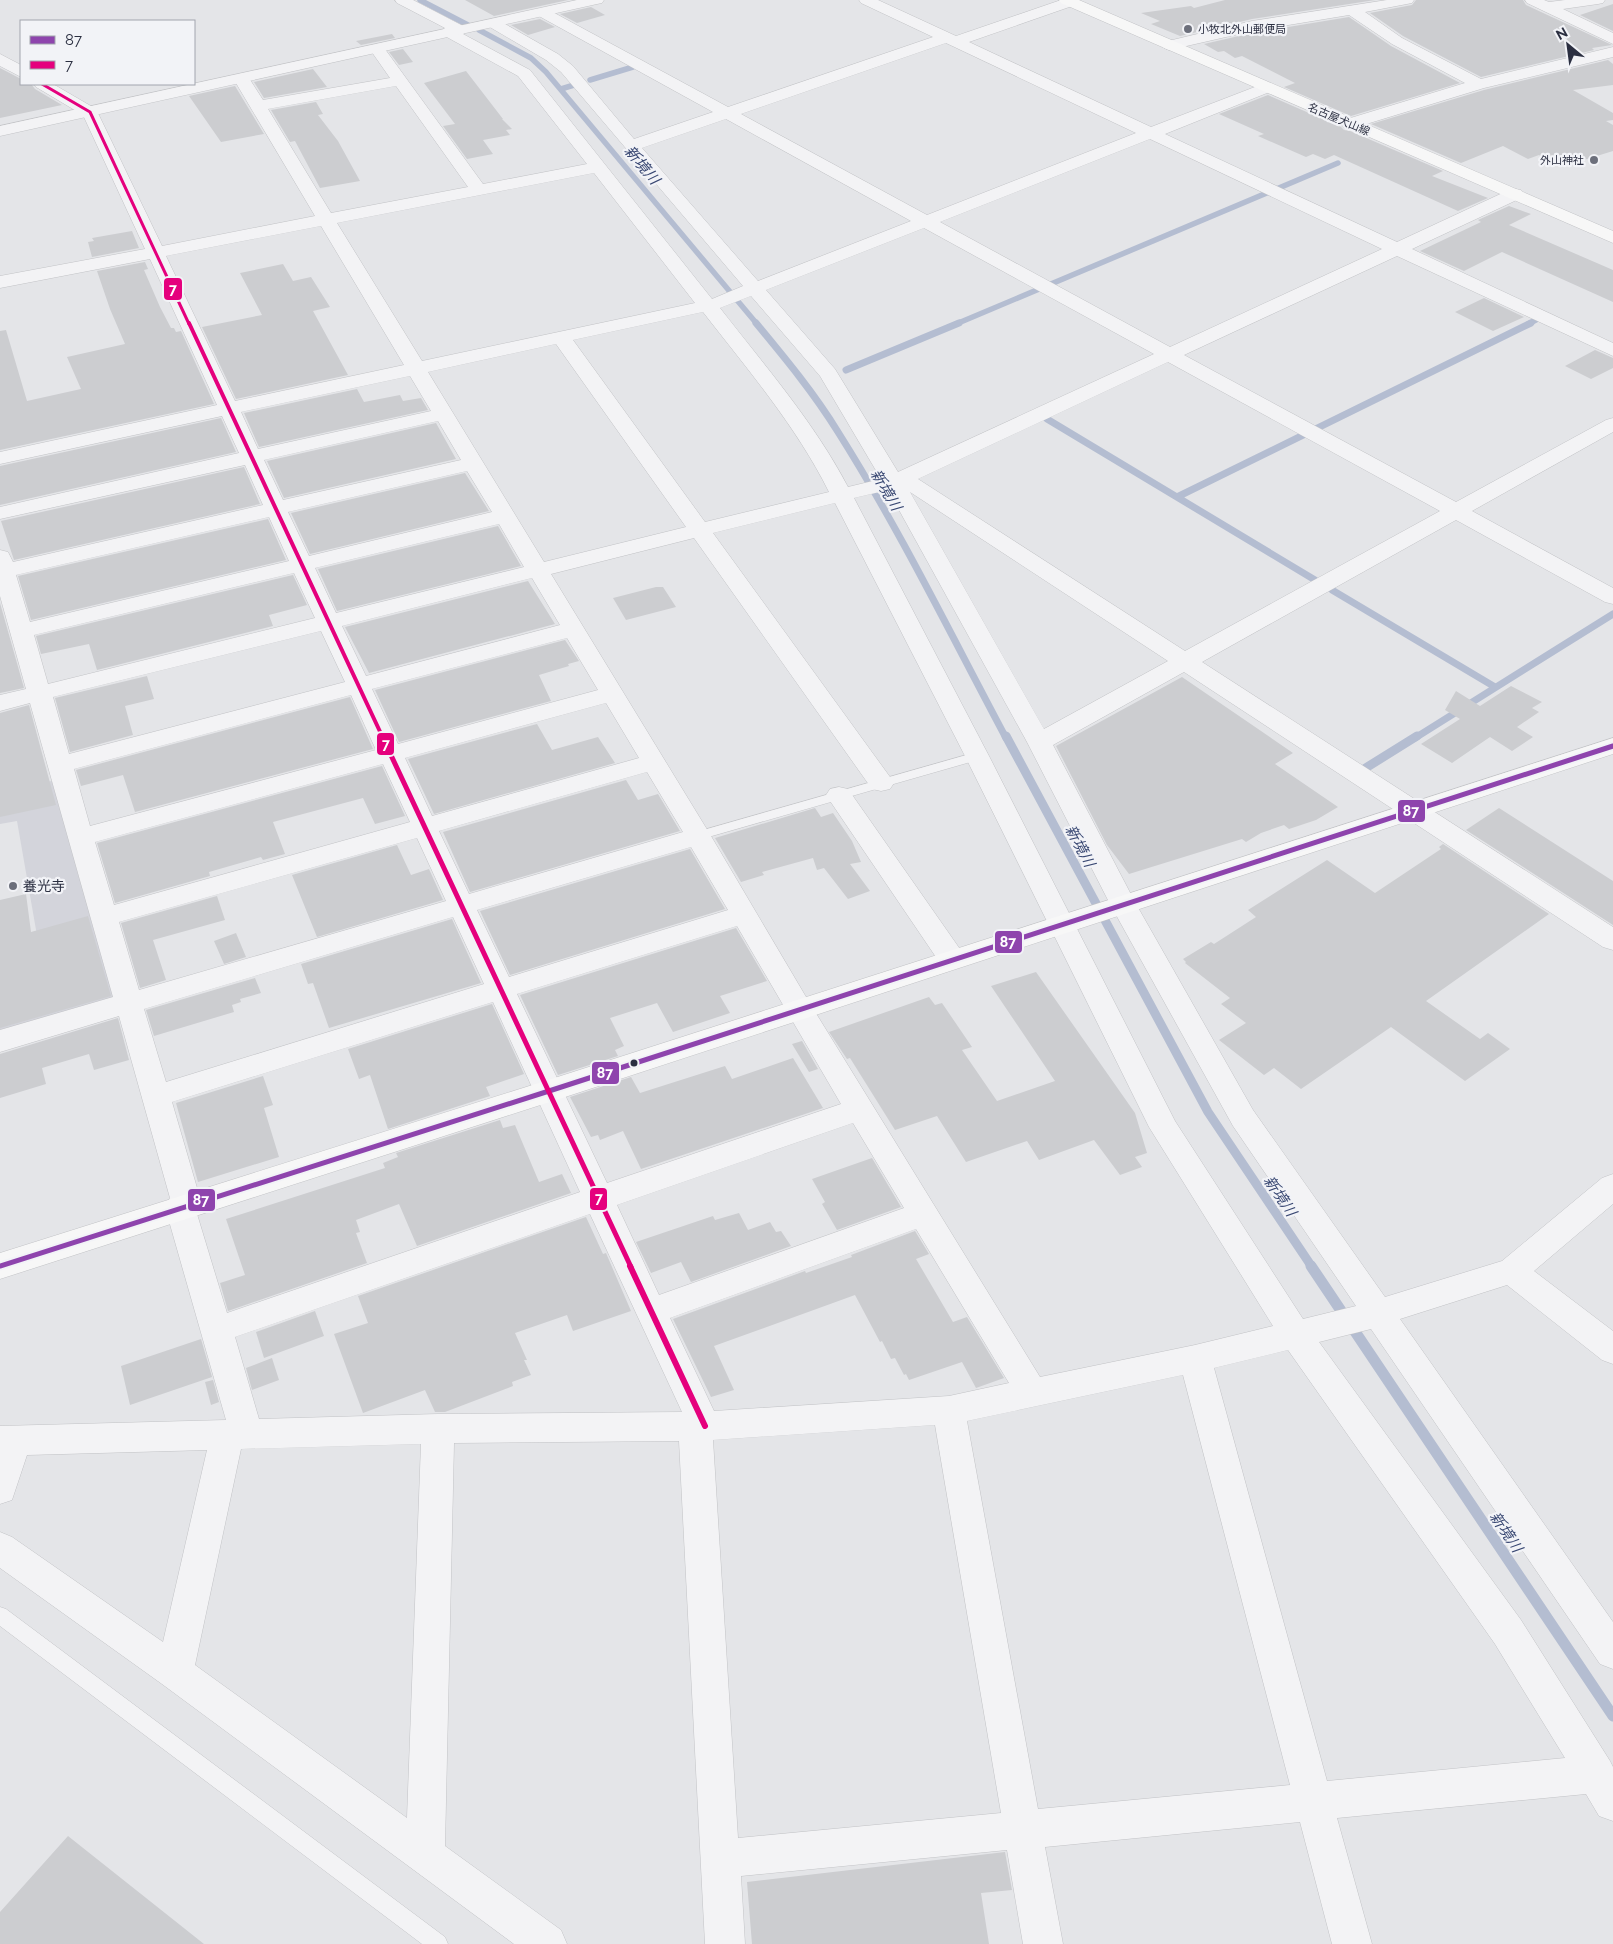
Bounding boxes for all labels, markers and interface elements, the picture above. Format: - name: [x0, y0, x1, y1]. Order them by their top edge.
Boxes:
- legend: [20, 20, 195, 85]
- north arrow: [1543, 20, 1593, 70]
- marker: 小牧北外山郵便局: [1182, 23, 1194, 35]
- place label: 小牧北外山郵便局: [1198, 23, 1286, 36]
- text: N: [1553, 24, 1570, 43]
- text: 87: [65, 31, 82, 49]
- text: 7: [65, 56, 73, 74]
- street label: 名古屋犬山線: [1306, 101, 1372, 138]
- water label: 新境川: [621, 142, 665, 190]
- place label: 外山神社: [1540, 154, 1584, 167]
- marker: 外山神社: [1588, 154, 1600, 166]
- line badge: 7: [163, 277, 183, 301]
- text: 7: [169, 281, 177, 297]
- water label: 新境川: [867, 466, 906, 516]
- line badge: 7: [376, 732, 395, 756]
- text: 7: [382, 736, 390, 752]
- line badge: 87: [1397, 799, 1426, 823]
- text: 87: [1403, 803, 1419, 819]
- water label: 新境川: [1061, 822, 1099, 872]
- place label: 養光寺: [23, 878, 65, 894]
- marker: 養光寺: [7, 880, 19, 892]
- line badge: 87: [994, 930, 1023, 954]
- text: 87: [1000, 934, 1016, 950]
- unlabelled marker: [629, 1058, 639, 1068]
- line badge: 87: [591, 1061, 620, 1085]
- text: 87: [597, 1065, 613, 1081]
- water label: 新境川: [1260, 1172, 1301, 1221]
- line badge: 7: [589, 1187, 608, 1211]
- line badge: 87: [187, 1188, 216, 1212]
- text: 7: [595, 1190, 603, 1206]
- text: 87: [193, 1192, 209, 1208]
- water label: 新境川: [1486, 1508, 1527, 1557]

